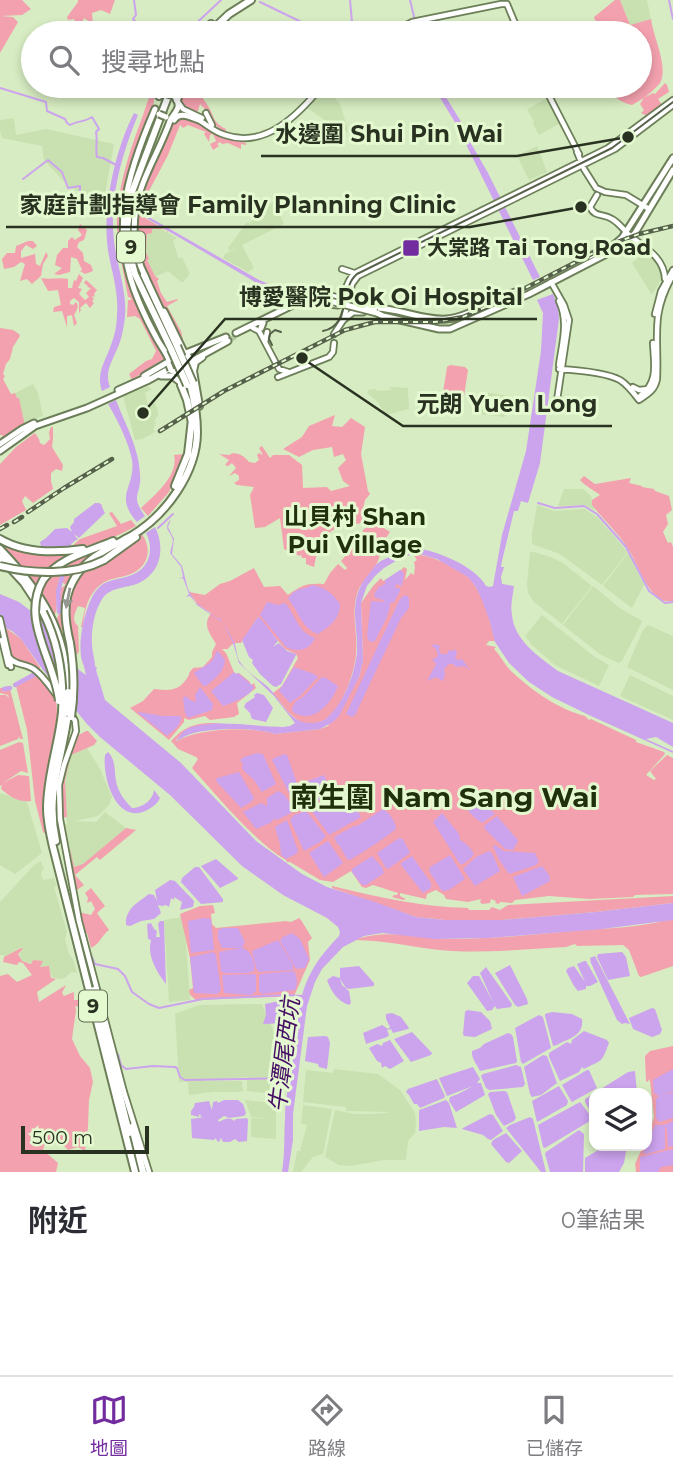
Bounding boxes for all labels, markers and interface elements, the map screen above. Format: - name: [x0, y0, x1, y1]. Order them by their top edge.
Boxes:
- search box: [21, 21, 652, 98]
- icon: search: [45, 41, 83, 79]
- text: 搜尋地點: [101, 46, 205, 78]
- callout: 水邊圍 Shui Pin Wai: [261, 112, 517, 156]
- text: 水邊圍 Shui Pin Wai: [275, 120, 503, 148]
- callout: 家庭計劃指導會 Family Planning Clinic: [6, 183, 470, 227]
- text: 家庭計劃指導會 Family Planning Clinic: [20, 191, 457, 219]
- road number: 9: [117, 232, 145, 262]
- place label: 大棠路 Tai Tong Road: [427, 235, 651, 260]
- marker: 大棠路 Tai Tong Road: [401, 238, 421, 258]
- callout: 博愛醫院 Pok Oi Hospital: [225, 275, 537, 319]
- text: 博愛醫院 Pok Oi Hospital: [239, 283, 523, 311]
- callout: 元朗 Yuen Long: [403, 382, 612, 426]
- text: 元朗 Yuen Long: [417, 390, 597, 418]
- district label: 山貝村 Shan Pui Village: [284, 502, 426, 559]
- one-way arrow: [62, 587, 73, 609]
- district label: 南生圍 Nam Sang Wai: [290, 780, 598, 814]
- road number: 9: [79, 990, 107, 1022]
- water label: 牛潭尾西坑: [263, 993, 305, 1114]
- map controls: [589, 1088, 652, 1151]
- button: layers: [589, 1088, 652, 1151]
- scale bar: [21, 1123, 149, 1155]
- text: 500 m: [32, 1126, 93, 1149]
- text: 附近: [28, 1202, 88, 1239]
- text: 0筆結果: [561, 1206, 645, 1234]
- tab: 地圖: [90, 1391, 128, 1460]
- tab: 路線: [308, 1391, 346, 1460]
- tab: 已儲存: [526, 1391, 583, 1460]

